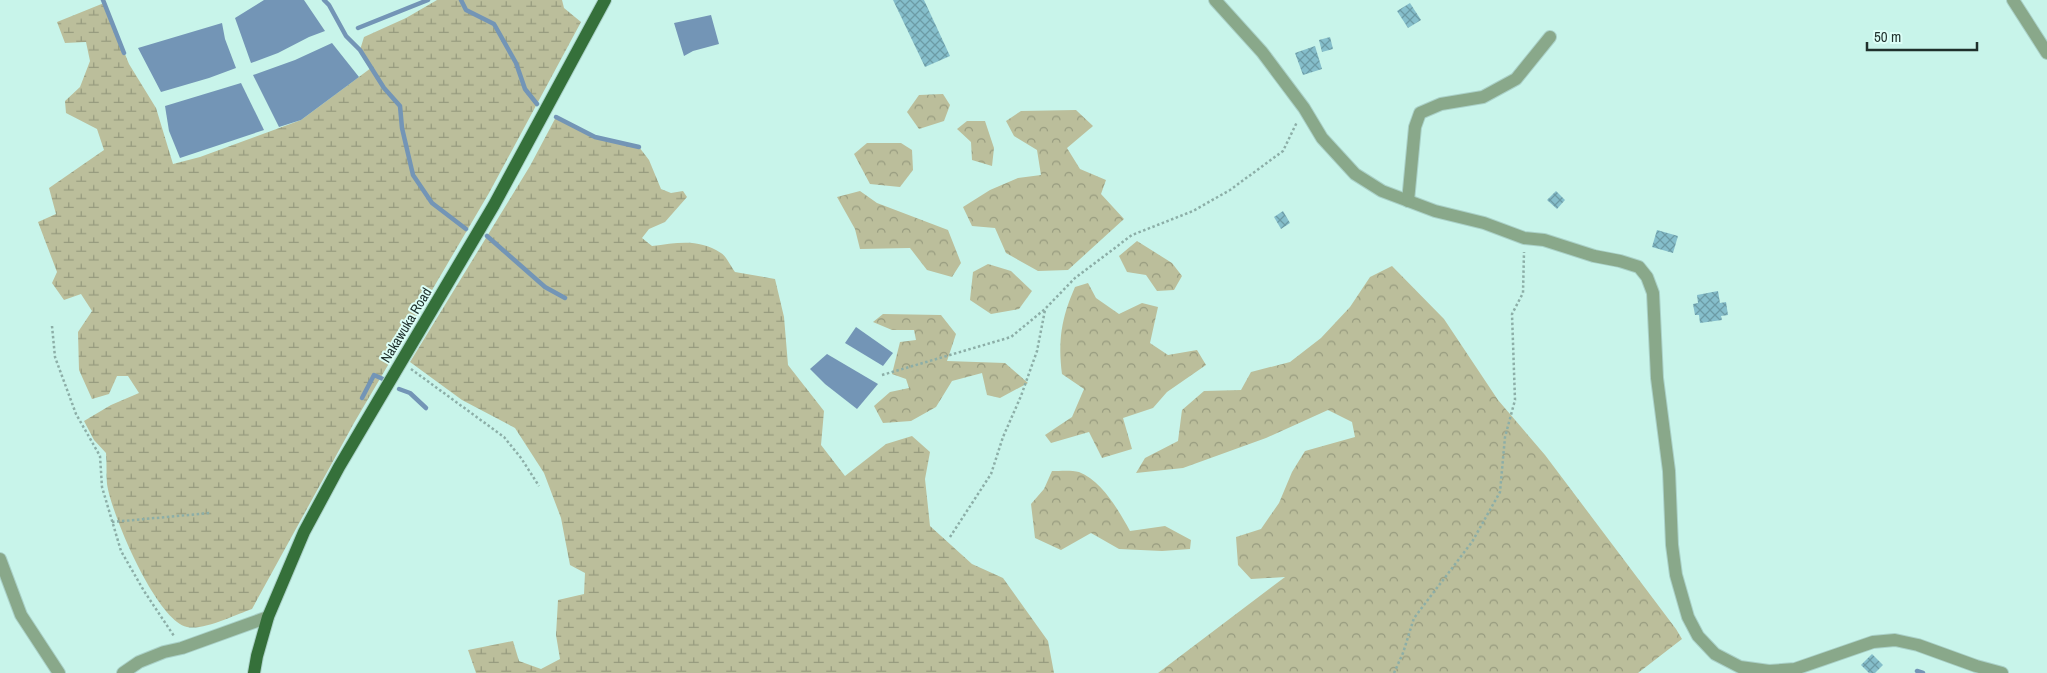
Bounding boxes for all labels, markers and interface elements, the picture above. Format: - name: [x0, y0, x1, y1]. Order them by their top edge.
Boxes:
- scale bar: [1867, 20, 1977, 52]
- text: 50 m: [1874, 26, 1901, 47]
- street label: Nakawuka Road: [377, 284, 435, 366]

